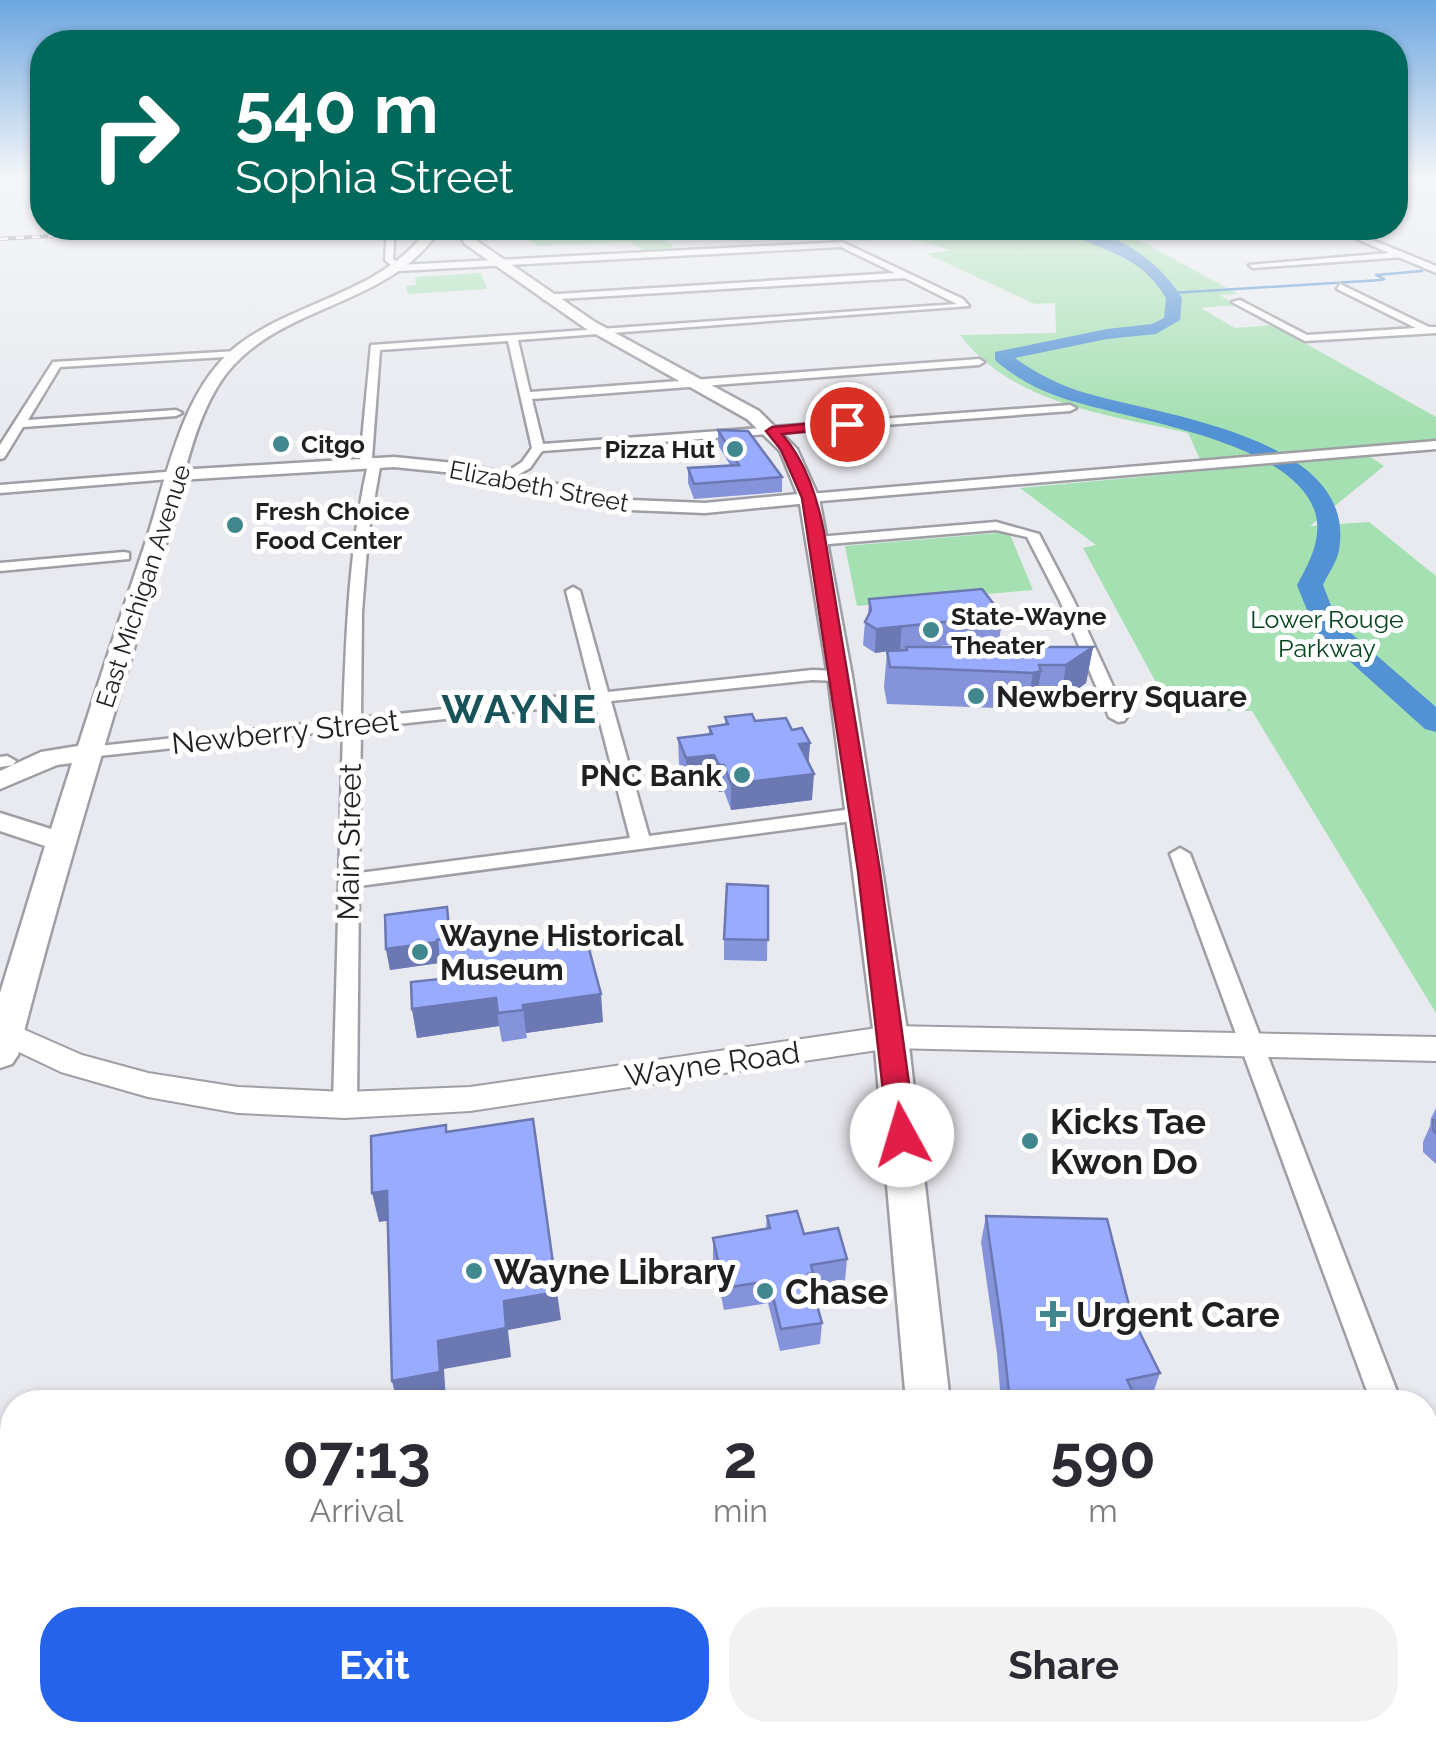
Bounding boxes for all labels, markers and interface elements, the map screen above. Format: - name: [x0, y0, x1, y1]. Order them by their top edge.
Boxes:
- text: 540 m: [235, 67, 439, 149]
- icon: right: [70, 70, 200, 200]
- text: Sophia Street: [235, 151, 514, 204]
- pin: [805, 382, 890, 467]
- icon: arrive: [820, 397, 875, 452]
- place label: Citgo: [301, 429, 365, 459]
- marker: Citgo: [270, 433, 292, 455]
- place label: Pizza Hut: [604, 434, 715, 464]
- marker: Pizza Hut: [724, 438, 746, 460]
- street label: Elizabeth Street: [447, 454, 632, 518]
- street label: East Michigan Avenue: [90, 461, 196, 711]
- place label: Fresh Choice Food Center: [255, 496, 409, 555]
- marker: Fresh Choice Food Center: [224, 514, 246, 536]
- place label: State-Wayne Theater: [951, 601, 1106, 660]
- park label: Lower Rouge Parkway: [1250, 604, 1404, 663]
- marker: State-Wayne Theater: [920, 619, 942, 641]
- place label: Newberry Square: [996, 679, 1247, 714]
- district label: WAYNE: [441, 685, 599, 732]
- marker: Newberry Square: [965, 685, 987, 707]
- street label: Newberry Street: [170, 703, 400, 761]
- place label: PNC Bank: [580, 758, 722, 793]
- street label: Main Street: [330, 763, 368, 921]
- marker: PNC Bank: [731, 764, 753, 786]
- place label: Wayne Historical Museum: [440, 918, 684, 987]
- marker: Wayne Historical Museum: [409, 941, 431, 963]
- street label: Wayne Road: [622, 1034, 802, 1094]
- position arrow: [850, 1083, 954, 1187]
- place label: Kicks Tae Kwon Do: [1050, 1101, 1206, 1182]
- marker: Kicks Tae Kwon Do: [1019, 1130, 1041, 1152]
- place label: Wayne Library: [494, 1251, 736, 1292]
- marker: Wayne Library: [463, 1260, 485, 1282]
- place label: Chase: [785, 1271, 889, 1312]
- marker: Chase: [754, 1280, 776, 1302]
- place label: Urgent Care: [1076, 1294, 1280, 1335]
- marker: Urgent Care: [1040, 1301, 1066, 1327]
- text: 07:13: [282, 1422, 431, 1492]
- text: 2: [724, 1422, 757, 1492]
- text: 590: [1050, 1422, 1156, 1492]
- text: Arrival: [310, 1492, 403, 1529]
- text: min: [713, 1492, 768, 1529]
- text: m: [1088, 1492, 1118, 1529]
- button: Exit: [40, 1607, 709, 1722]
- button: Share: [729, 1607, 1398, 1722]

